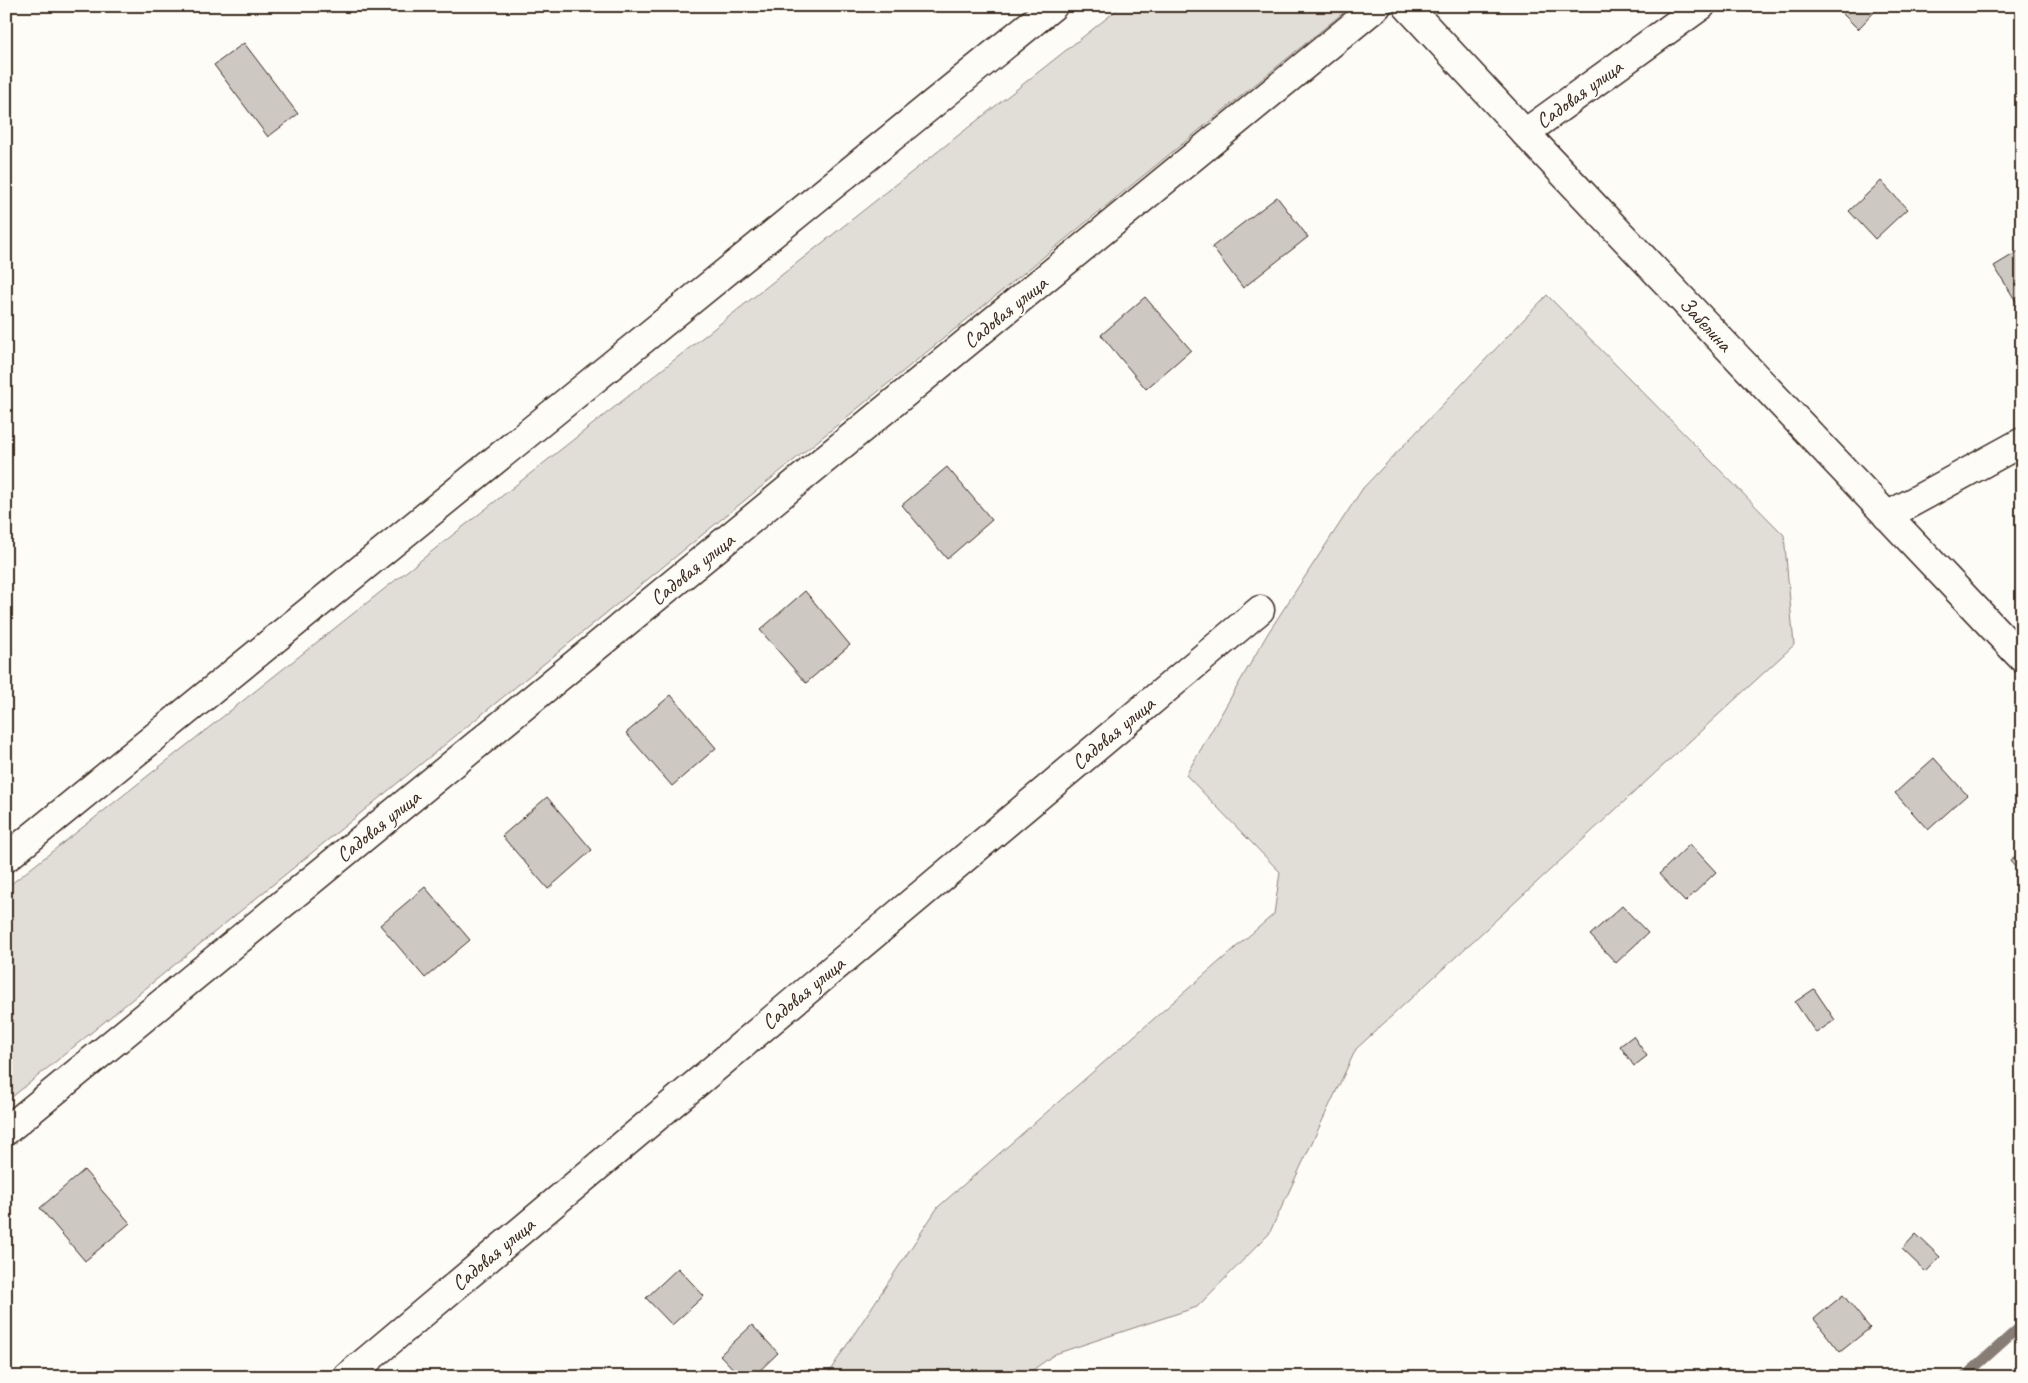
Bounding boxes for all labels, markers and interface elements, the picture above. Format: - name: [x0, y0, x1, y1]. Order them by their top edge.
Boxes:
- street label: Садовая улица: [1531, 53, 1629, 134]
- street label: Садовая улица: [958, 269, 1054, 354]
- street label: Забелина: [1674, 291, 1739, 358]
- street label: Садовая улица: [645, 526, 741, 611]
- street label: Садовая улица: [1066, 689, 1161, 775]
- street label: Садовая улица: [331, 783, 427, 868]
- street label: Садовая улица: [756, 949, 851, 1035]
- street label: Садовая улица: [446, 1210, 541, 1296]

